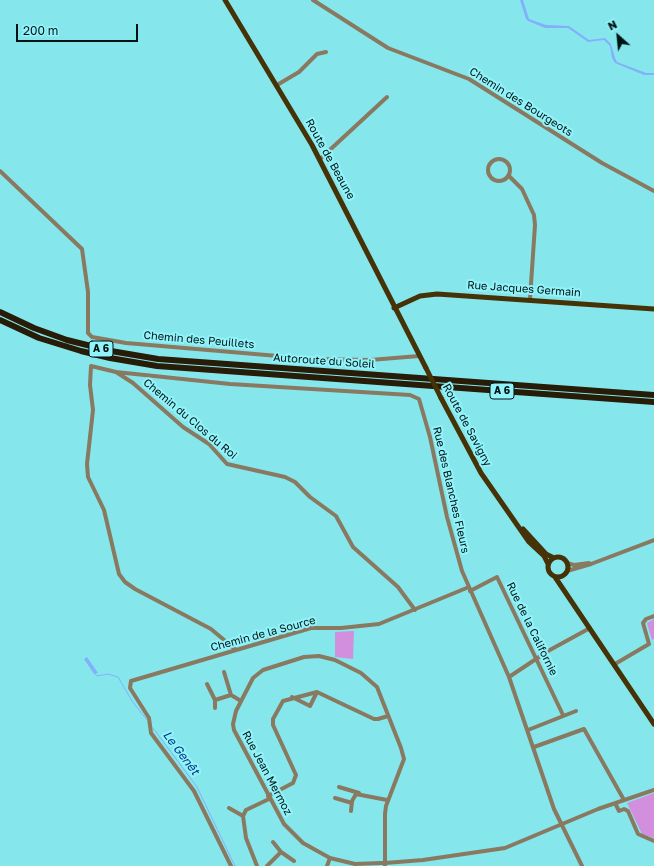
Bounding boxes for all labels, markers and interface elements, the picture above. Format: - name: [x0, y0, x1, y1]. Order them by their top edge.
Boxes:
- scale bar: [18, 16, 140, 42]
- north arrow: [598, 16, 638, 56]
- text: N: [606, 17, 619, 33]
- text: 200 m: [23, 23, 58, 38]
- street label: Chemin des Bourgeots: [467, 65, 575, 139]
- street label: Route de Beaune: [302, 117, 358, 201]
- street label: Rue Jacques Germain: [467, 278, 581, 300]
- street label: Chemin des Peuillets: [143, 329, 255, 351]
- road number: A 6: [89, 341, 113, 357]
- street label: Autoroute du Soleil: [273, 351, 375, 371]
- street label: Chemin du Clos du Roi: [141, 376, 239, 462]
- street label: Route de Savigny: [440, 381, 494, 469]
- road number: A 6: [490, 383, 514, 399]
- street label: Rue des Blanches Fleurs: [430, 425, 472, 555]
- street label: Rue de la Californie: [504, 580, 560, 678]
- street label: Chemin de la Source: [209, 614, 317, 654]
- water label: Le Genêt: [160, 728, 202, 778]
- street label: Rue Jean Mermoz: [239, 729, 295, 817]

